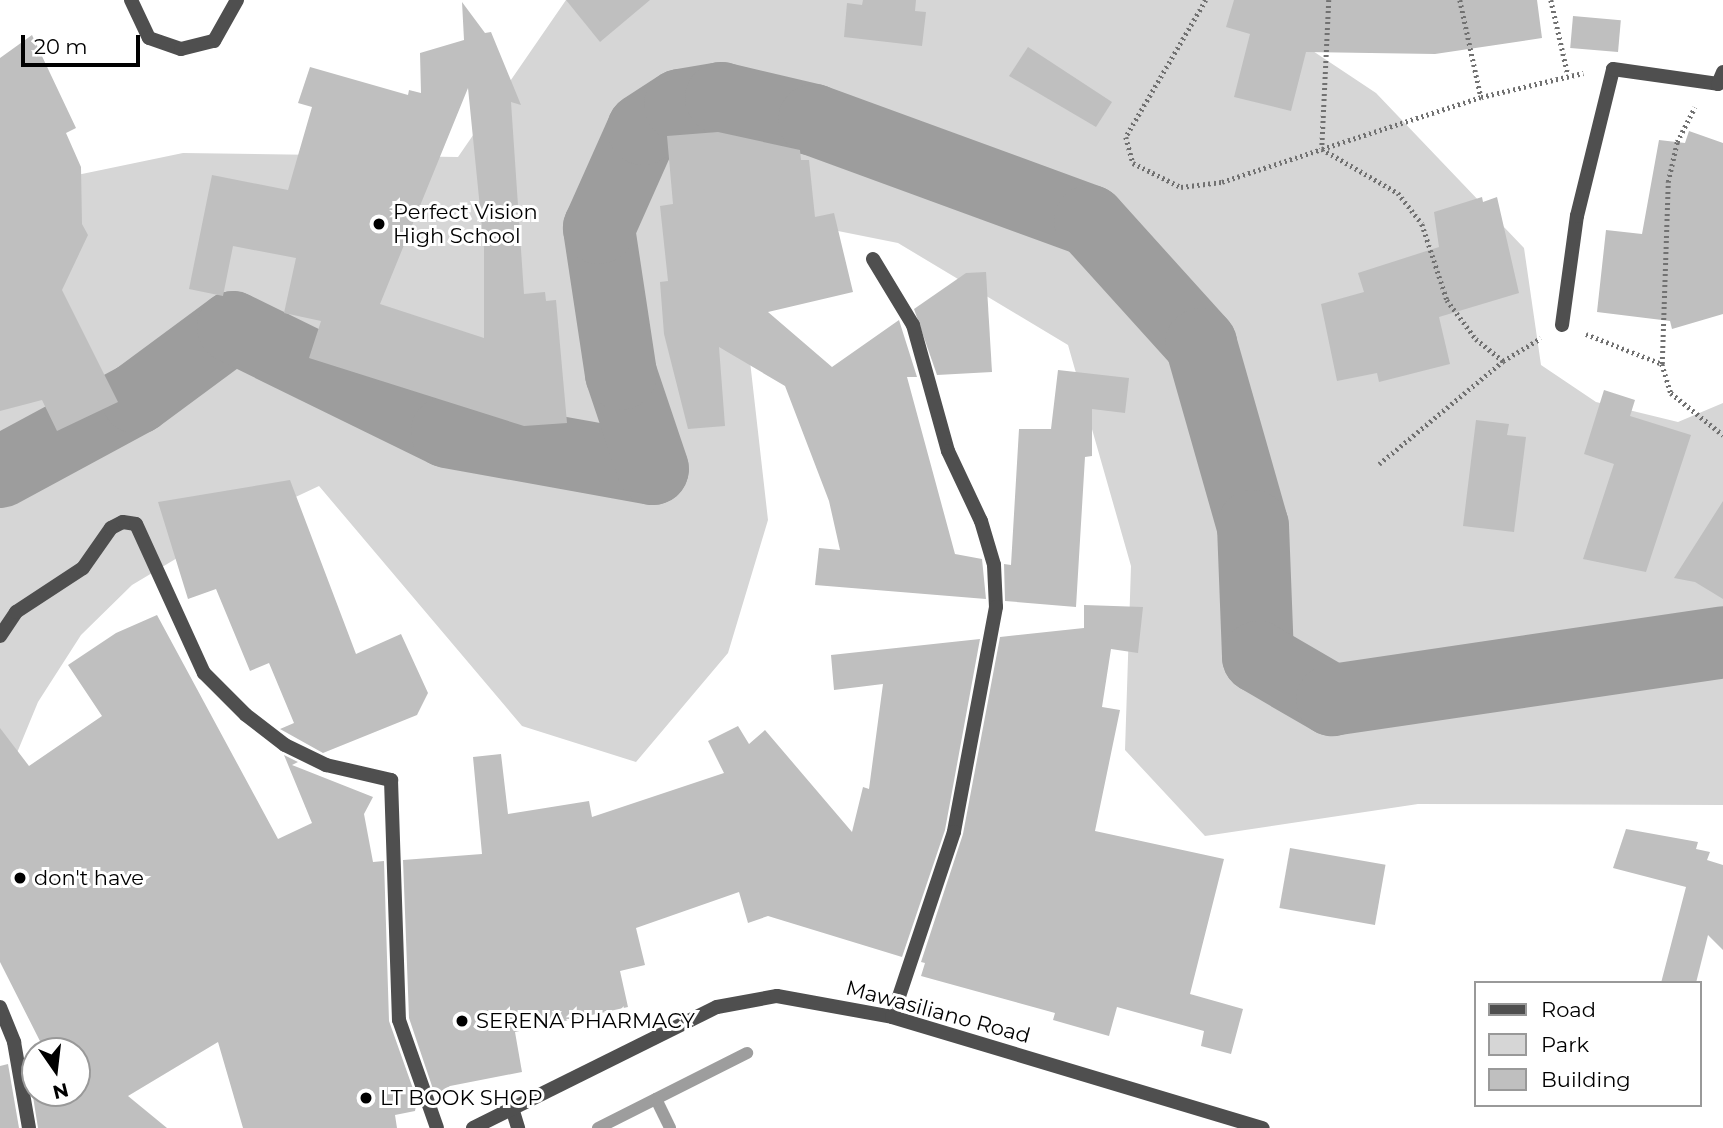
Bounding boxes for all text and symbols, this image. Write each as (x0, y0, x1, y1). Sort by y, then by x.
scale bar (24, 21, 144, 65)
text: 20 m (34, 34, 88, 59)
place label: Perfect Vision High School (393, 199, 538, 249)
marker: Perfect Vision High School (371, 216, 387, 232)
place label: don't have (34, 865, 144, 891)
marker: don't have (12, 870, 28, 886)
street label: Mawasiliano Road (843, 975, 1033, 1049)
legend (1474, 981, 1702, 1107)
text: Road (1541, 997, 1596, 1022)
place label: SERENA PHARMACY (476, 1008, 695, 1034)
marker: SERENA PHARMACY (454, 1013, 470, 1029)
text: Park (1541, 1032, 1589, 1057)
north arrow (21, 1037, 91, 1107)
text: Building (1541, 1067, 1631, 1092)
text: N (50, 1078, 71, 1104)
place label: LT BOOK SHOP (380, 1085, 542, 1111)
marker: LT BOOK SHOP (358, 1090, 374, 1106)

